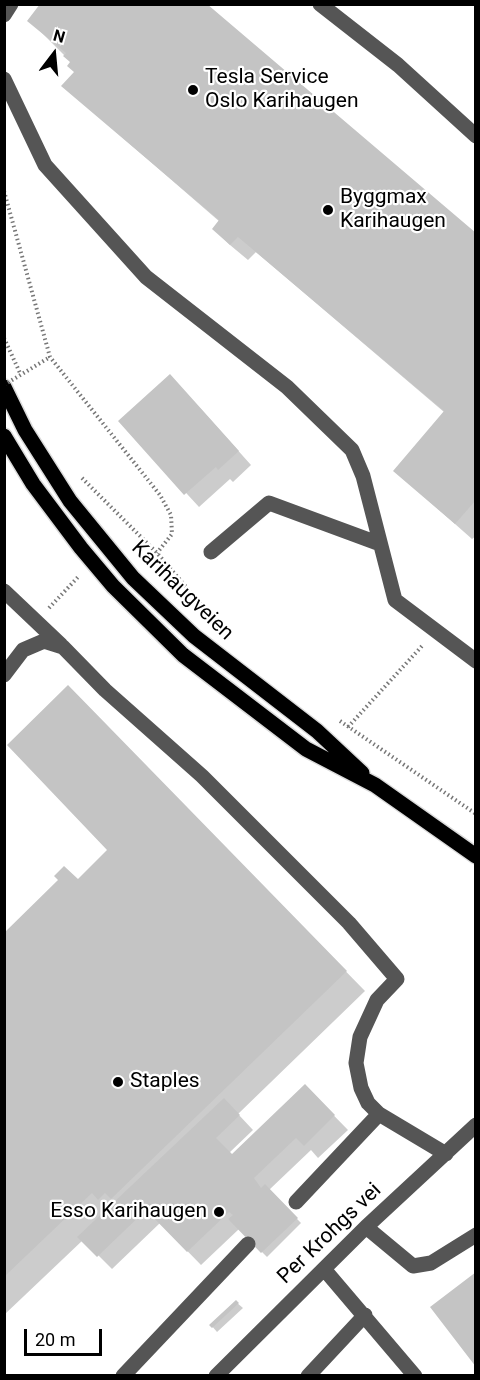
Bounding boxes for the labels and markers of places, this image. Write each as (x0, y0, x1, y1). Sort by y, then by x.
place label: Tesla Service Oslo Karihaugen (205, 65, 358, 115)
marker: Tesla Service Oslo Karihaugen (186, 83, 200, 97)
place label: Byggmax Karihaugen (340, 185, 446, 235)
marker: Byggmax Karihaugen (321, 203, 335, 217)
place label: Staples (130, 1069, 200, 1095)
marker: Staples (111, 1075, 125, 1089)
place label: Esso Karihaugen (50, 1199, 207, 1225)
marker: Esso Karihaugen (212, 1205, 226, 1219)

